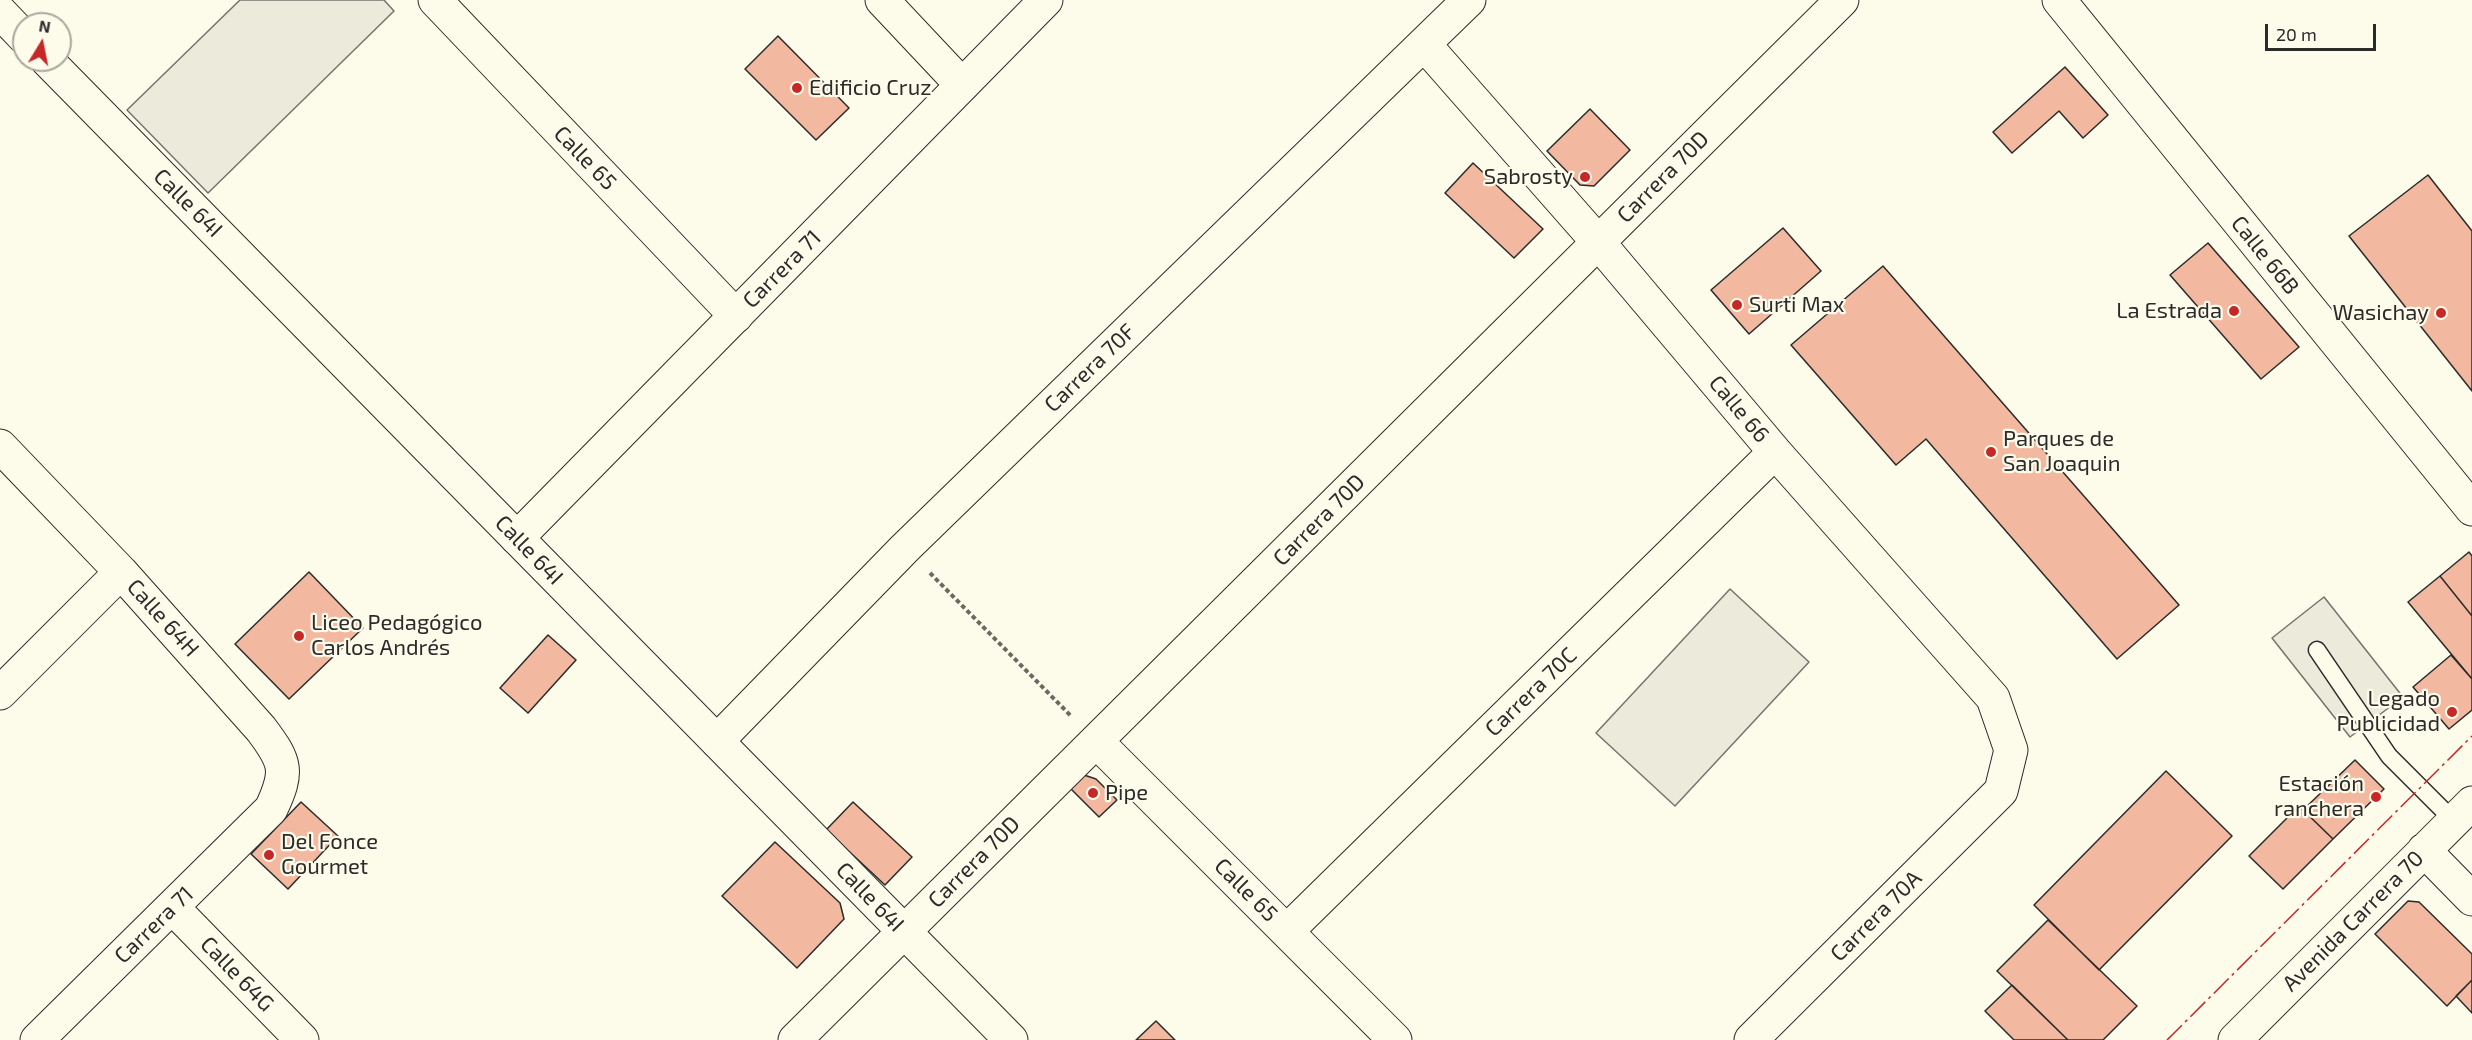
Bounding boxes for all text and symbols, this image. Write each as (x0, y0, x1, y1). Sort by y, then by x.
north arrow (12, 12, 72, 72)
scale bar (2268, 12, 2379, 50)
text: N (38, 15, 52, 36)
text: 20 m (2276, 23, 2317, 45)
place label: Edificio Cruz (809, 75, 931, 101)
marker: Edificio Cruz (790, 81, 804, 95)
street label: Calle 65 (548, 120, 622, 196)
street label: Carrera 70D (1612, 126, 1714, 228)
street label: Calle 64I (148, 163, 228, 243)
place label: Sabrosty (1484, 164, 1573, 190)
marker: Sabrosty (1578, 170, 1592, 184)
street label: Calle 66B (2225, 210, 2305, 300)
street label: Carrera 71 (737, 224, 827, 314)
place label: Surti Max (1749, 292, 1844, 318)
marker: Surti Max (1730, 298, 1744, 312)
place label: La Estrada (2116, 298, 2222, 324)
place label: Wasichay (2332, 300, 2429, 326)
marker: La Estrada (2227, 304, 2241, 318)
marker: Wasichay (2434, 306, 2448, 320)
street label: Carrera 70F (1039, 318, 1141, 418)
street label: Calle 66 (1703, 370, 1775, 448)
place label: Parques de San Joaquin (2003, 426, 2120, 478)
marker: Parques de San Joaquin (1984, 445, 1998, 459)
street label: Carrera 70D (1268, 469, 1370, 571)
street label: Calle 64I (490, 510, 568, 590)
street label: Calle 64H (121, 574, 205, 662)
place label: Liceo Pedagógico Carlos Andrés (311, 610, 482, 662)
marker: Liceo Pedagógico Carlos Andrés (292, 629, 306, 643)
street label: Carrera 70C (1480, 642, 1582, 742)
place label: Legado Publicidad (2336, 686, 2440, 738)
marker: Legado Publicidad (2445, 705, 2459, 719)
place label: Estación ranchera (2274, 771, 2364, 822)
place label: Pipe (1105, 780, 1148, 806)
marker: Pipe (1086, 786, 1100, 800)
marker: Estación ranchera (2369, 790, 2383, 804)
street label: Carrera 70D (923, 811, 1025, 913)
place label: Del Fonce Gourmet (281, 829, 378, 880)
street label: Avenida Carrera 70 (2277, 845, 2429, 997)
marker: Del Fonce Gourmet (262, 848, 276, 862)
street label: Calle 65 (1209, 853, 1283, 927)
street label: Calle 64I (831, 857, 909, 937)
street label: Carrera 70A (1825, 865, 1927, 967)
street label: Carrera 71 (109, 881, 199, 969)
street label: Calle 64G (195, 931, 279, 1017)

